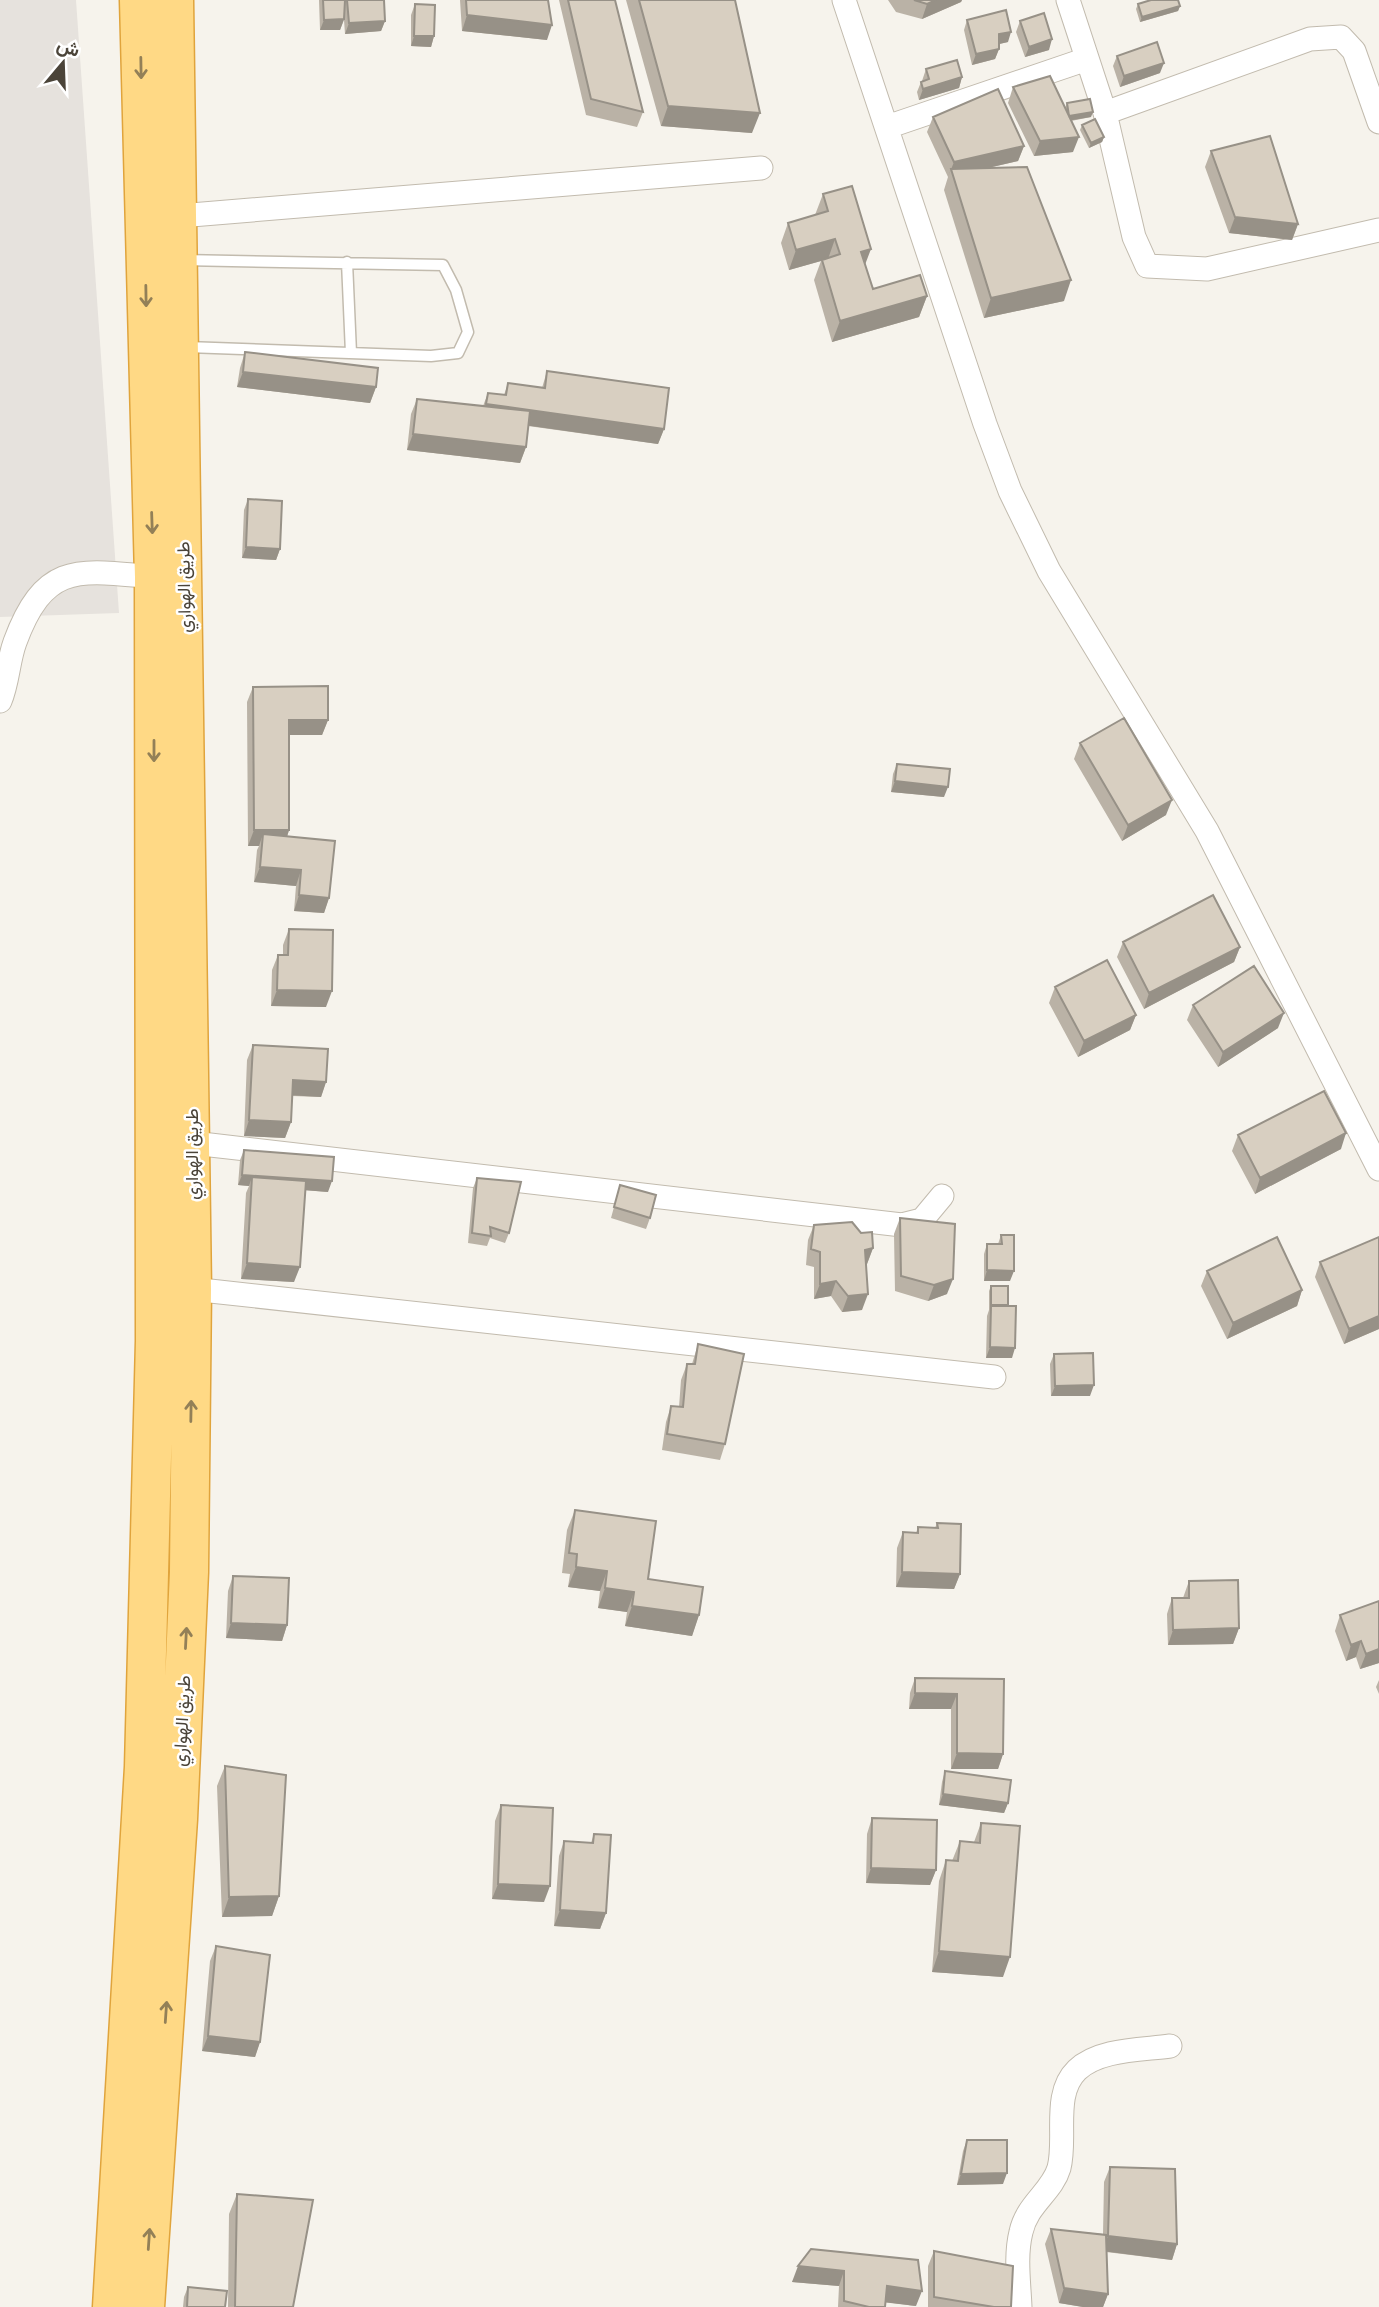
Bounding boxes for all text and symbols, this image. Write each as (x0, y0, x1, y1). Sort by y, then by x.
north arrow (28, 28, 98, 98)
text: ش (53, 29, 84, 64)
one-way arrow (134, 56, 148, 79)
one-way arrow (140, 284, 153, 307)
one-way arrow (146, 511, 159, 534)
street label: طريق الهواري (169, 541, 200, 633)
one-way arrow (147, 739, 161, 762)
street label: طريق الهواري (178, 1108, 207, 1200)
one-way arrow (184, 1399, 198, 1422)
one-way arrow (179, 1627, 192, 1650)
street label: طريق الهواري (166, 1675, 199, 1767)
one-way arrow (160, 2001, 173, 2024)
one-way arrow (143, 2228, 156, 2251)

